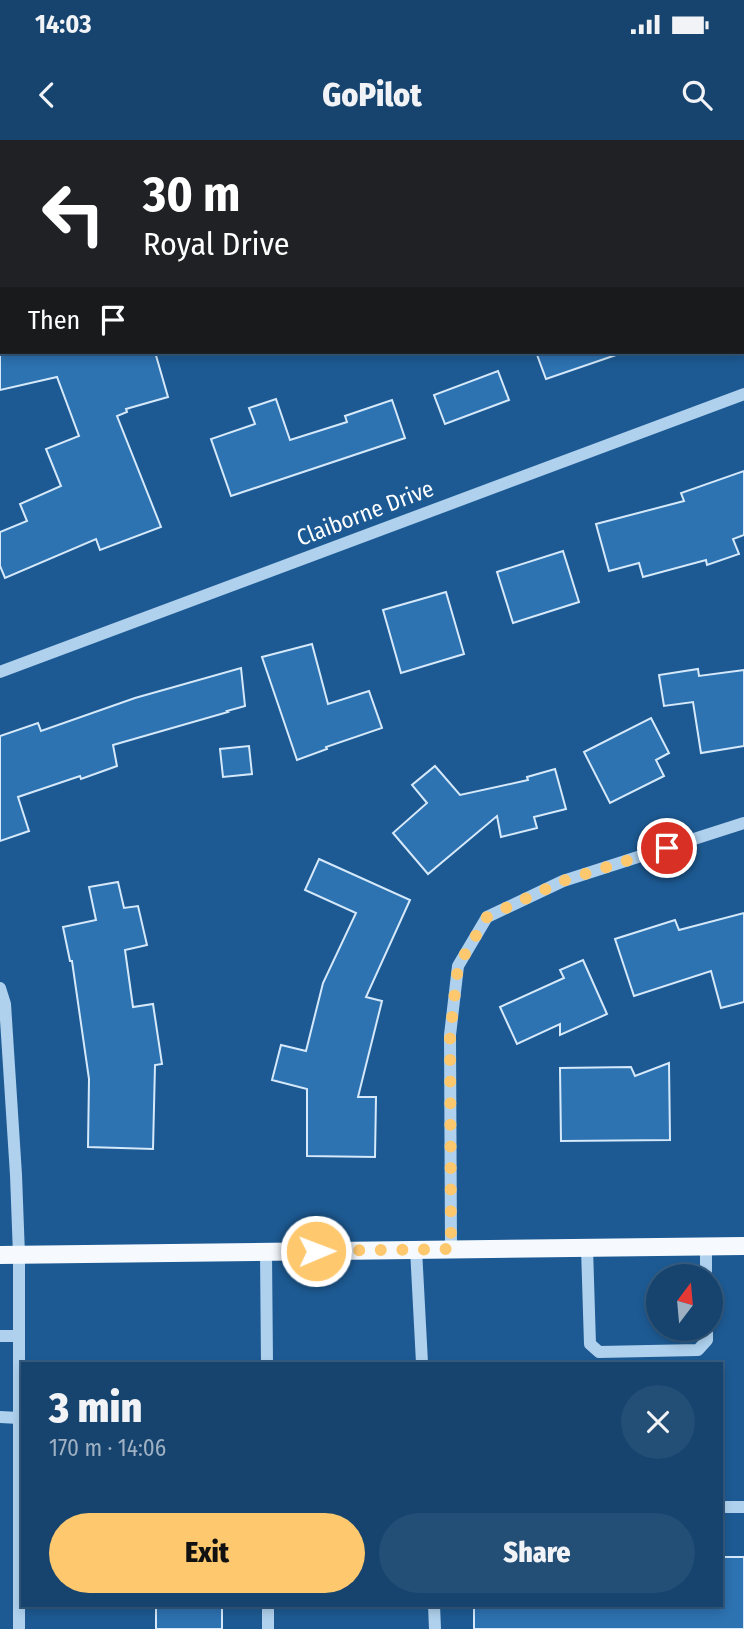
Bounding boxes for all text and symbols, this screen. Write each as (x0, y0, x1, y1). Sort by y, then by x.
text: 14:03 (35, 9, 92, 40)
icon: back (28, 76, 66, 114)
text: GoPilot (322, 76, 422, 114)
icon: search (678, 76, 716, 114)
text: 30 m (143, 165, 241, 224)
icon: left (28, 168, 119, 259)
text: Royal Drive (143, 225, 290, 263)
icon: arrive (94, 301, 132, 339)
text: Then (28, 305, 80, 336)
street label: Claiborne Drive (293, 474, 437, 552)
pin (637, 818, 697, 878)
icon: arrive (648, 829, 686, 867)
position arrow (279, 1214, 353, 1288)
north arrow (646, 1264, 723, 1340)
map controls (646, 1264, 723, 1341)
text: 3 min (49, 1383, 142, 1433)
button: close (621, 1385, 695, 1459)
text: 170 m · 14:06 (49, 1434, 166, 1462)
button: Exit (49, 1513, 365, 1593)
button: Share (379, 1513, 695, 1593)

